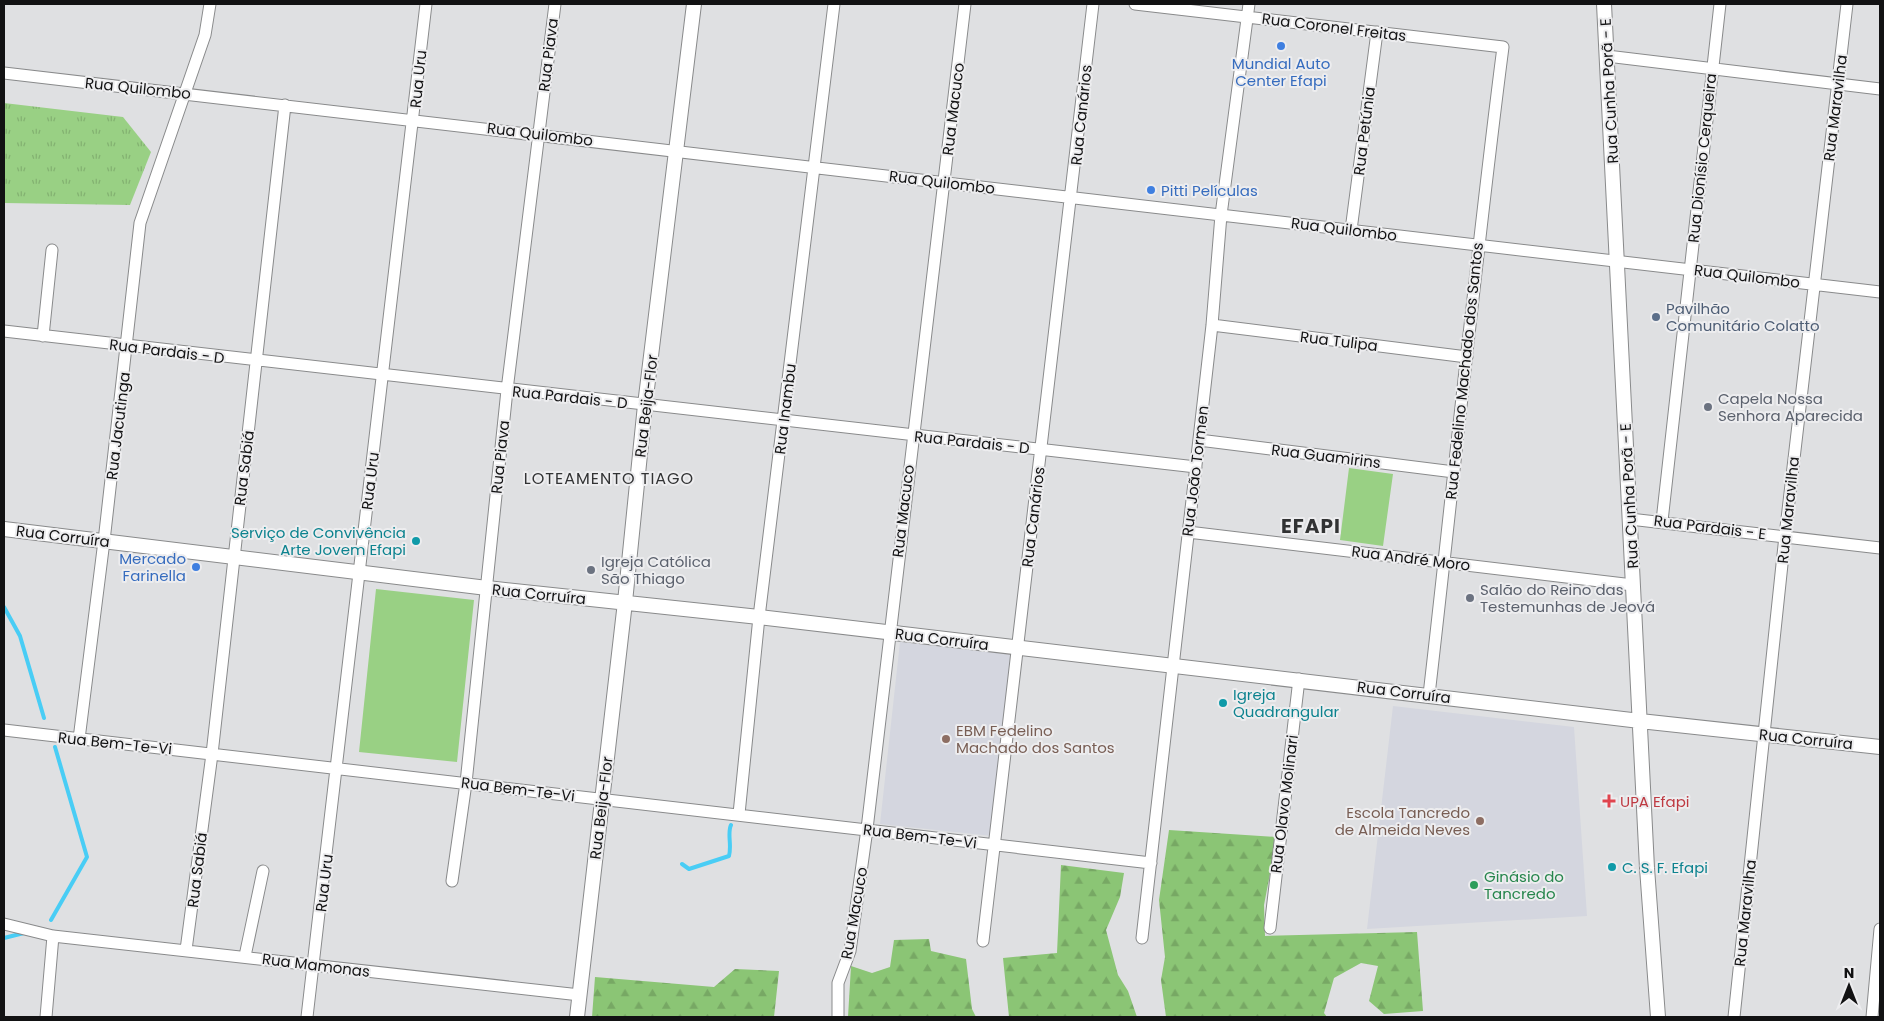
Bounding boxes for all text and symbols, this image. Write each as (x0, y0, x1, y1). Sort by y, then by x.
street label: Rua Coronel Freitas (1261, 8, 1408, 46)
street label: Rua Piava (533, 17, 563, 93)
street label: Rua Cunha Porã - E (1595, 18, 1623, 164)
marker: Mundial Auto Center Efapi (1275, 40, 1287, 52)
street label: Rua Uru (405, 49, 431, 109)
place label: Mundial Auto Center Efapi (1232, 53, 1330, 91)
street label: Rua Maravilha (1818, 54, 1852, 162)
street label: Rua Macuco (937, 61, 969, 157)
street label: Rua Canários (1065, 63, 1097, 166)
street label: Rua Quilombo (84, 72, 192, 104)
street label: Rua Dionísio Cerqueira (1683, 72, 1721, 244)
street label: Rua Petúnia (1348, 85, 1380, 177)
street label: Rua Quilombo (486, 117, 594, 151)
street label: Rua Quilombo (888, 165, 996, 199)
place label: Pitti Películas (1161, 180, 1258, 201)
marker: Pitti Películas (1145, 184, 1157, 196)
street label: Rua Quilombo (1290, 212, 1398, 246)
street label: Rua Fedelino Machado dos Santos (1440, 241, 1488, 501)
street label: Rua Quilombo (1693, 259, 1801, 293)
place label: Pavilhão Comunitário Colatto (1666, 298, 1820, 336)
marker: Pavilhão Comunitário Colatto (1650, 311, 1662, 323)
street label: Rua Tulipa (1299, 326, 1379, 356)
street label: Rua Pardais - D (108, 334, 226, 368)
street label: Rua Beija-Flor (629, 353, 663, 459)
street label: Rua Inambu (769, 362, 801, 456)
street label: Rua Jacutinga (101, 371, 135, 481)
street label: Rua Pardais - D (511, 380, 629, 414)
place label: Capela Nossa Senhora Aparecida (1718, 388, 1863, 426)
marker: Capela Nossa Senhora Aparecida (1702, 401, 1714, 413)
street label: Rua João Tormen (1177, 404, 1213, 538)
street label: Rua Piava (486, 419, 514, 495)
street label: Rua Cunha Porã - E (1615, 423, 1643, 569)
street label: Rua Pardais - D (913, 425, 1031, 459)
street label: Rua Sabiá (229, 429, 259, 507)
street label: Rua Guamirins (1270, 439, 1382, 473)
street label: Rua Uru (356, 451, 384, 511)
street label: Rua Maravilha (1772, 456, 1804, 564)
street label: Rua Macuco (887, 463, 919, 559)
street label: Rua Canários (1016, 465, 1050, 568)
district label: LOTEAMENTO TIAGO (524, 467, 694, 490)
street label: Rua Pardais - E (1653, 510, 1767, 544)
district label: EFAPI (1281, 512, 1341, 540)
street label: Rua Corruíra (15, 520, 111, 552)
place label: Serviço de Convivência Arte Jovem Efapi (231, 522, 406, 560)
marker: Serviço de Convivência Arte Jovem Efapi (410, 535, 422, 547)
street label: Rua André Moro (1351, 540, 1471, 576)
place label: Mercado Farinella (119, 548, 186, 586)
place label: Igreja Católica São Thiago (601, 551, 711, 589)
marker: Mercado Farinella (190, 561, 202, 573)
marker: Igreja Católica São Thiago (585, 564, 597, 576)
street label: Rua Corruíra (491, 579, 587, 609)
place label: Salão do Reino das Testemunhas de Jeová (1480, 579, 1655, 617)
marker: Salão do Reino das Testemunhas de Jeová (1464, 592, 1476, 604)
street label: Rua Corruíra (894, 623, 990, 655)
street label: Rua Corruíra (1356, 676, 1452, 708)
place label: Igreja Quadrangular (1233, 684, 1340, 722)
marker: Igreja Quadrangular (1217, 697, 1229, 709)
place label: EBM Fedelino Machado dos Santos (956, 720, 1115, 758)
street label: Rua Corruíra (1758, 724, 1854, 754)
street label: Rua Bem-Te-Vi (57, 727, 173, 759)
marker: EBM Fedelino Machado dos Santos (940, 733, 952, 745)
street label: Rua Olavo Molinari (1265, 734, 1303, 874)
street label: Rua Beija-Flor (584, 755, 618, 861)
street label: Rua Bem-Te-Vi (460, 772, 576, 806)
place label: UPA Efapi (1620, 791, 1690, 812)
marker: UPA Efapi (1602, 794, 1616, 808)
place label: Escola Tancredo de Almeida Neves (1335, 802, 1470, 840)
marker: Escola Tancredo de Almeida Neves (1474, 815, 1486, 827)
street label: Rua Bem-Te-Vi (862, 819, 978, 853)
street label: Rua Sabiá (182, 831, 212, 909)
street label: Rua Uru (310, 853, 338, 913)
place label: C. S. F. Efapi (1622, 857, 1708, 878)
street label: Rua Maravilha (1729, 859, 1761, 967)
marker: C. S. F. Efapi (1606, 861, 1618, 873)
street label: Rua Macuco (836, 865, 872, 961)
place label: Ginásio do Tancredo (1484, 866, 1564, 904)
marker: Ginásio do Tancredo (1468, 879, 1480, 891)
street label: Rua Mamonas (261, 948, 371, 982)
north arrow (1824, 961, 1874, 1011)
text: N (1844, 963, 1854, 983)

